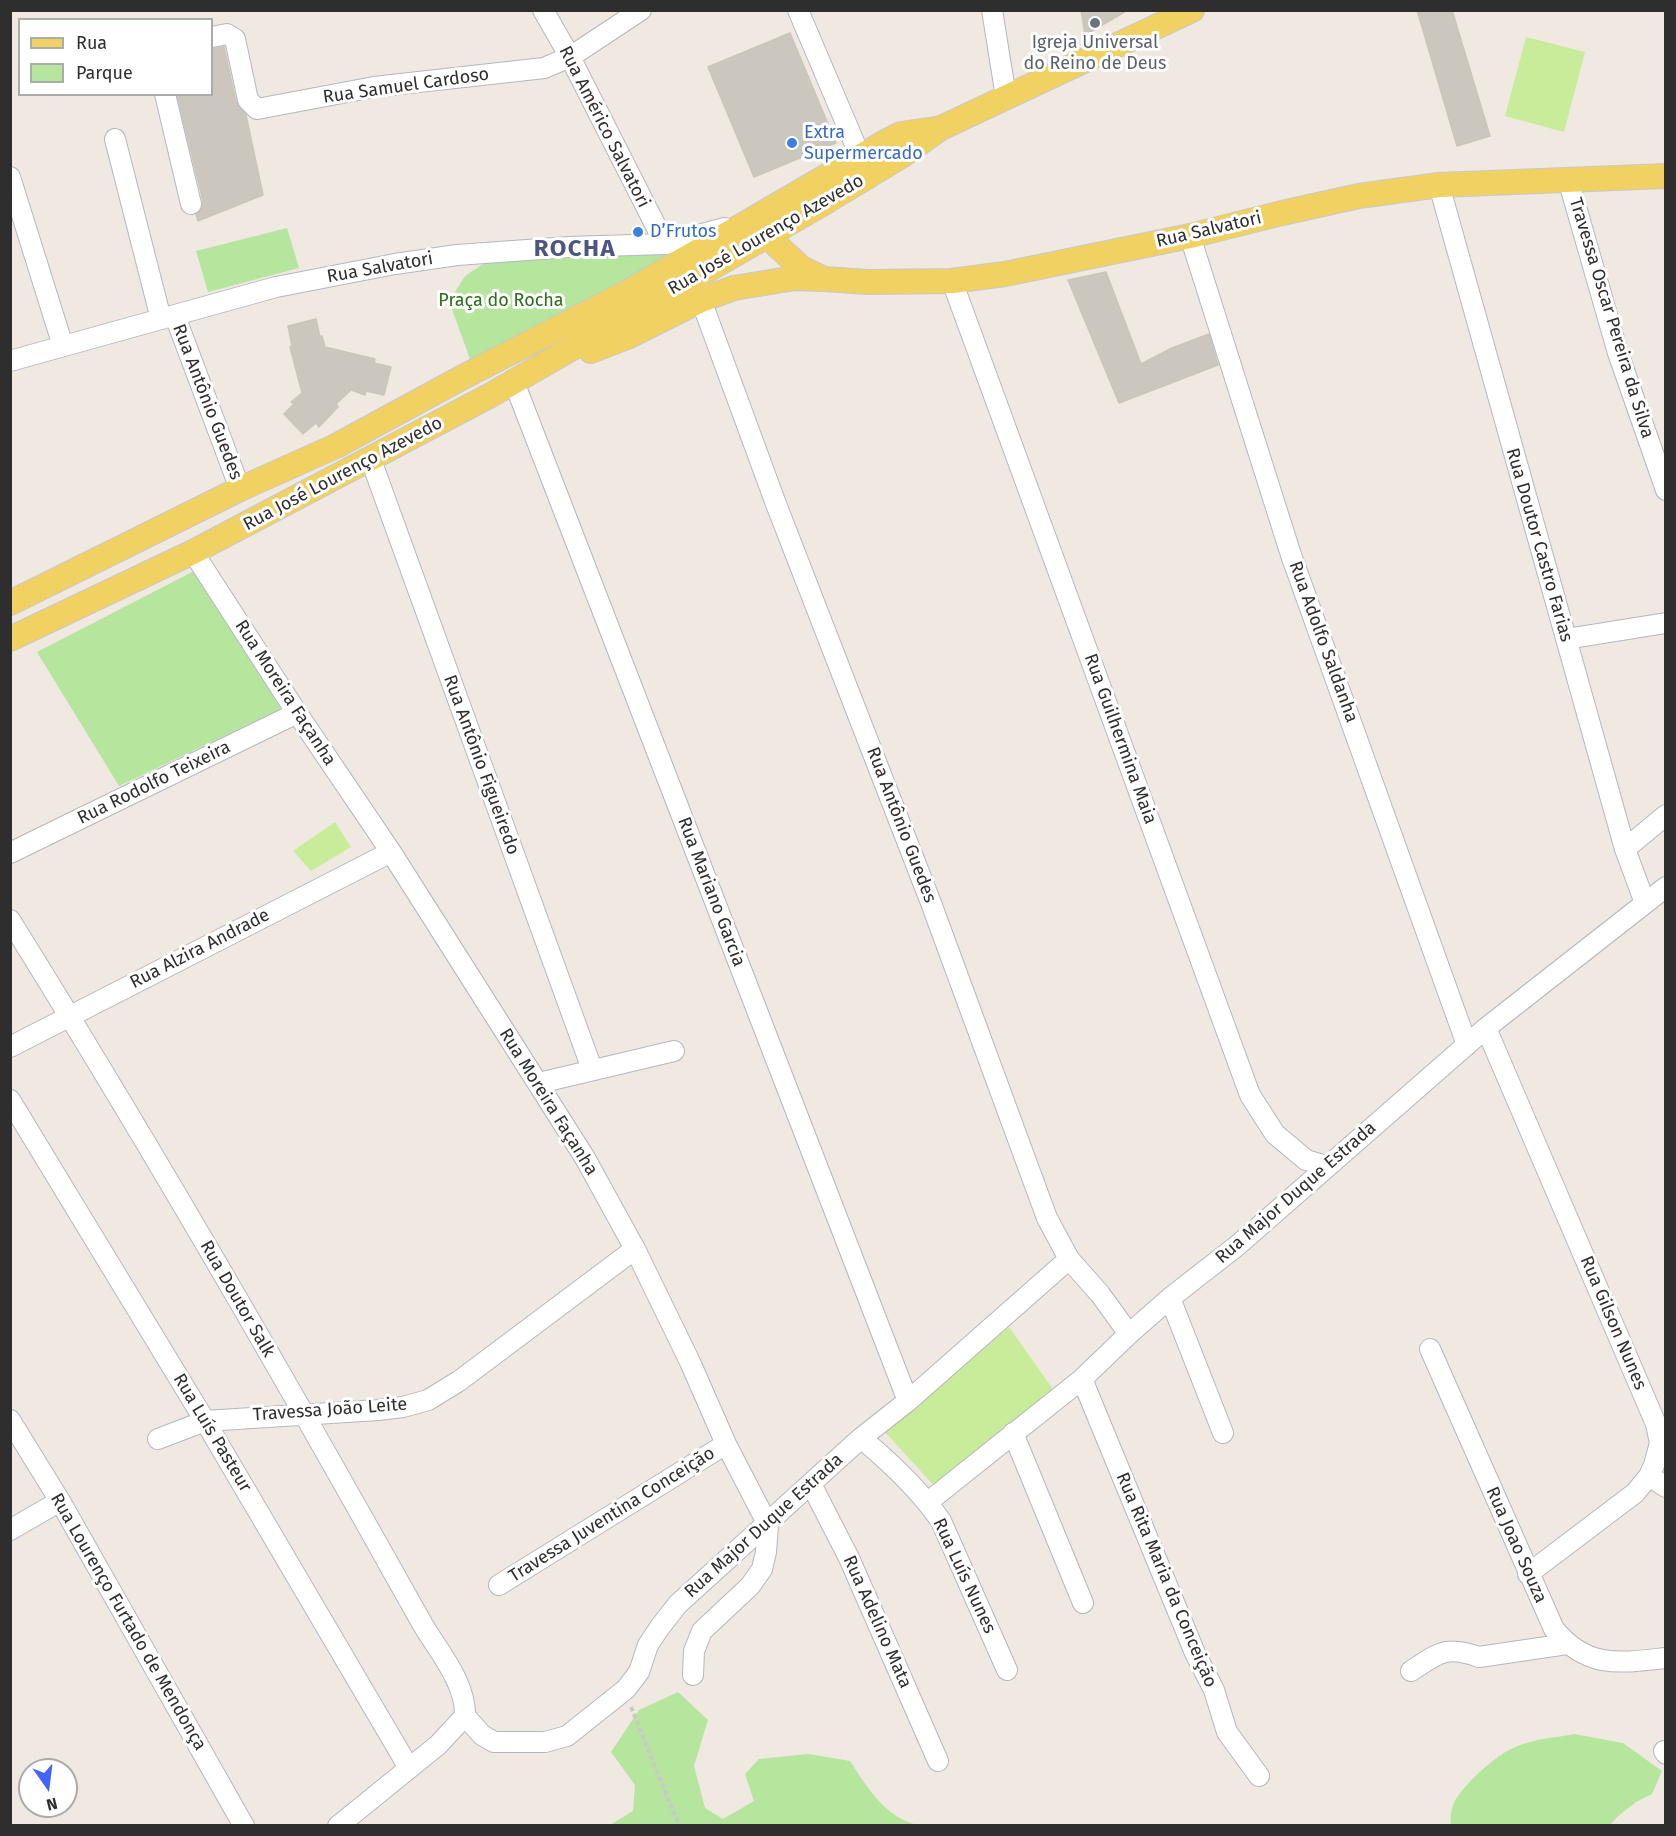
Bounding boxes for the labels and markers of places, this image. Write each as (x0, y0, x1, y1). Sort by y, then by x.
marker: Igreja Universal do Reino de Deus (1088, 16, 1102, 30)
place label: Igreja Universal do Reino de Deus (1023, 32, 1167, 74)
place label: Extra Supermercado (804, 122, 923, 164)
marker: Extra Supermercado (785, 136, 799, 150)
place label: D’Frutos (650, 221, 716, 243)
marker: D’Frutos (631, 225, 645, 239)

